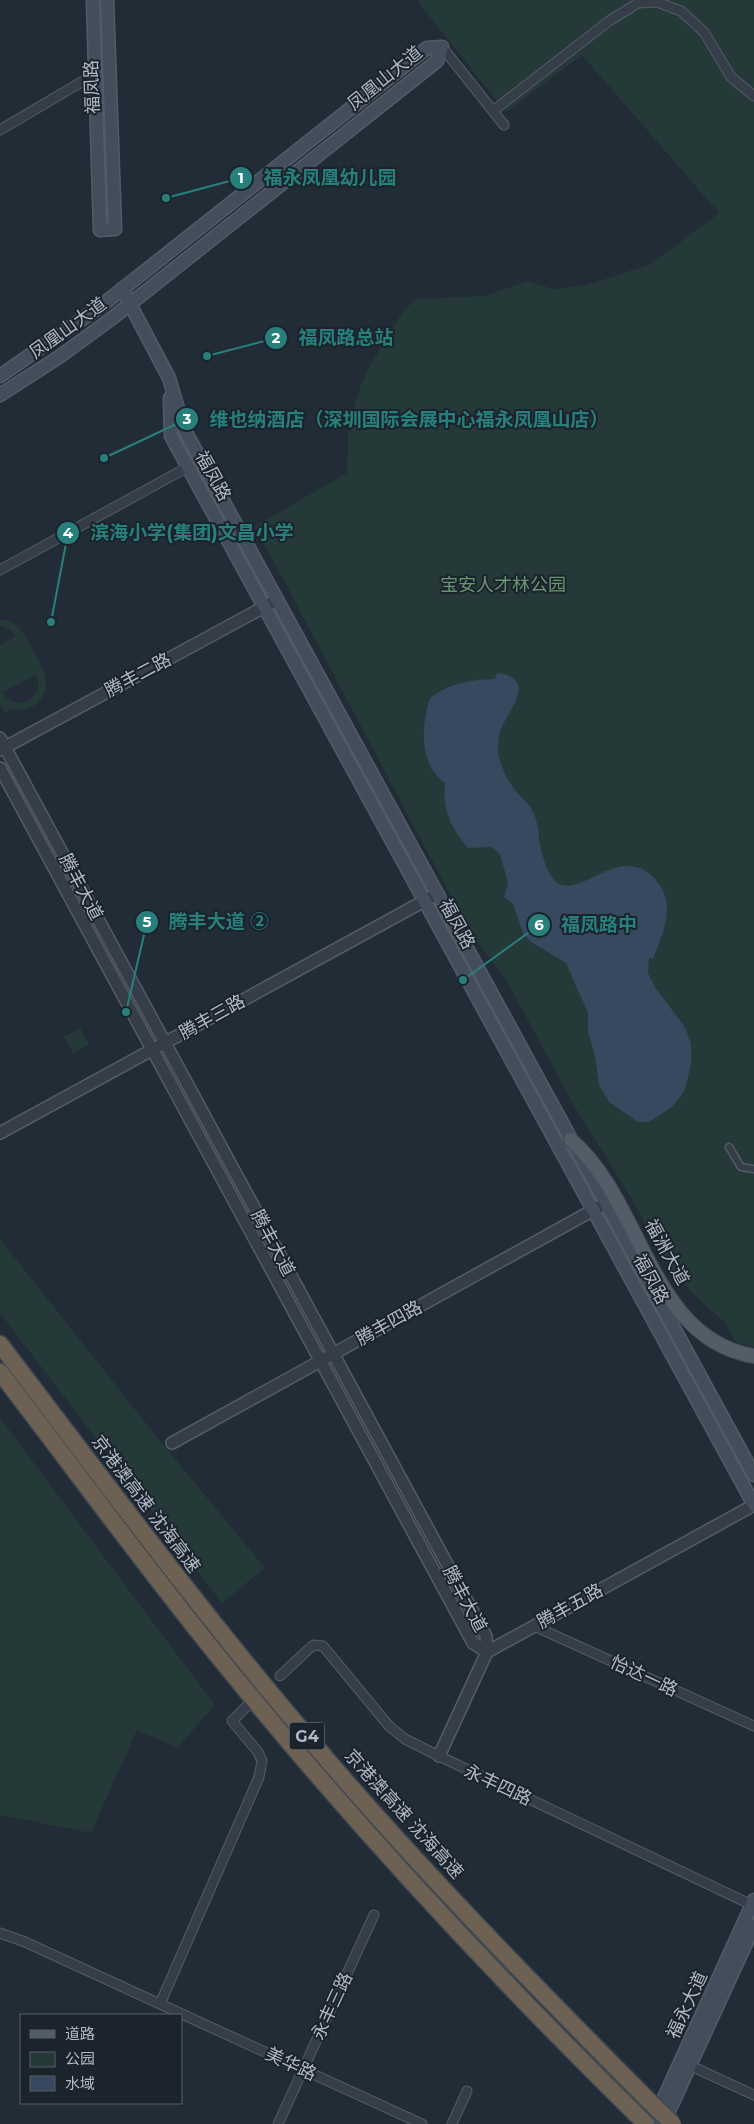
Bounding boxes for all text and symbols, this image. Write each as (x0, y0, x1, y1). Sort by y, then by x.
street label: 凤凰山大道 (343, 41, 427, 115)
street label: 福凤路 (80, 60, 104, 114)
callout: 福永凤凰幼儿园 (228, 161, 406, 195)
text: 福永凤凰幼儿园 (263, 166, 397, 189)
text: 1 (238, 168, 244, 187)
street label: 凤凰山大道 (25, 293, 111, 363)
callout: 福凤路总站 (264, 321, 404, 355)
text: 福凤路总站 (298, 326, 394, 349)
text: 2 (272, 328, 281, 347)
callout: 维也纳酒店（深圳国际会展中心福永凤凰山店） (174, 402, 618, 436)
text: 维也纳酒店（深圳国际会展中心福永凤凰山店） (209, 408, 609, 431)
text: 3 (182, 409, 192, 428)
street label: 福凤路 (190, 447, 236, 505)
callout: 滨海小学(集团)文昌小学 (55, 516, 304, 550)
text: 滨海小学(集团)文昌小学 (90, 521, 294, 544)
text: 4 (63, 523, 74, 542)
park label: 宝安人才林公园 (440, 574, 566, 596)
street label: 腾丰二路 (101, 648, 175, 702)
street label: 腾丰大道 (54, 850, 108, 924)
street label: 福凤路 (434, 895, 480, 953)
callout: 腾丰大道 ② (134, 905, 280, 939)
callout: 福凤路中 (526, 908, 647, 942)
text: 腾丰大道 ② (169, 910, 269, 933)
text: 5 (143, 912, 152, 931)
text: 福凤路中 (561, 913, 637, 936)
text: 6 (534, 915, 544, 934)
street label: 腾丰三路 (175, 990, 249, 1044)
street label: 腾丰大道 (246, 1206, 300, 1280)
street label: 福洲大道 (640, 1215, 694, 1289)
street label: 福凤路 (628, 1250, 674, 1308)
street label: 腾丰四路 (352, 1296, 426, 1350)
street label: 京港澳高速 沈海高速 (87, 1431, 205, 1577)
street label: 腾丰大道 (438, 1562, 492, 1636)
street label: 腾丰五路 (533, 1579, 607, 1633)
street label: 怡达一路 (607, 1651, 681, 1701)
road number: G4 (290, 1722, 324, 1750)
street label: 京港澳高速 沈海高速 (340, 1745, 468, 1883)
street label: 永丰四路 (461, 1760, 535, 1810)
street label: 福永大道 (662, 1968, 712, 2042)
street label: 永丰三路 (307, 1969, 357, 2043)
legend (20, 2014, 182, 2104)
text: 道路 (65, 2024, 95, 2043)
street label: 美华路 (262, 2043, 320, 2085)
text: 公园 (65, 2049, 95, 2068)
text: 水域 (65, 2074, 95, 2093)

